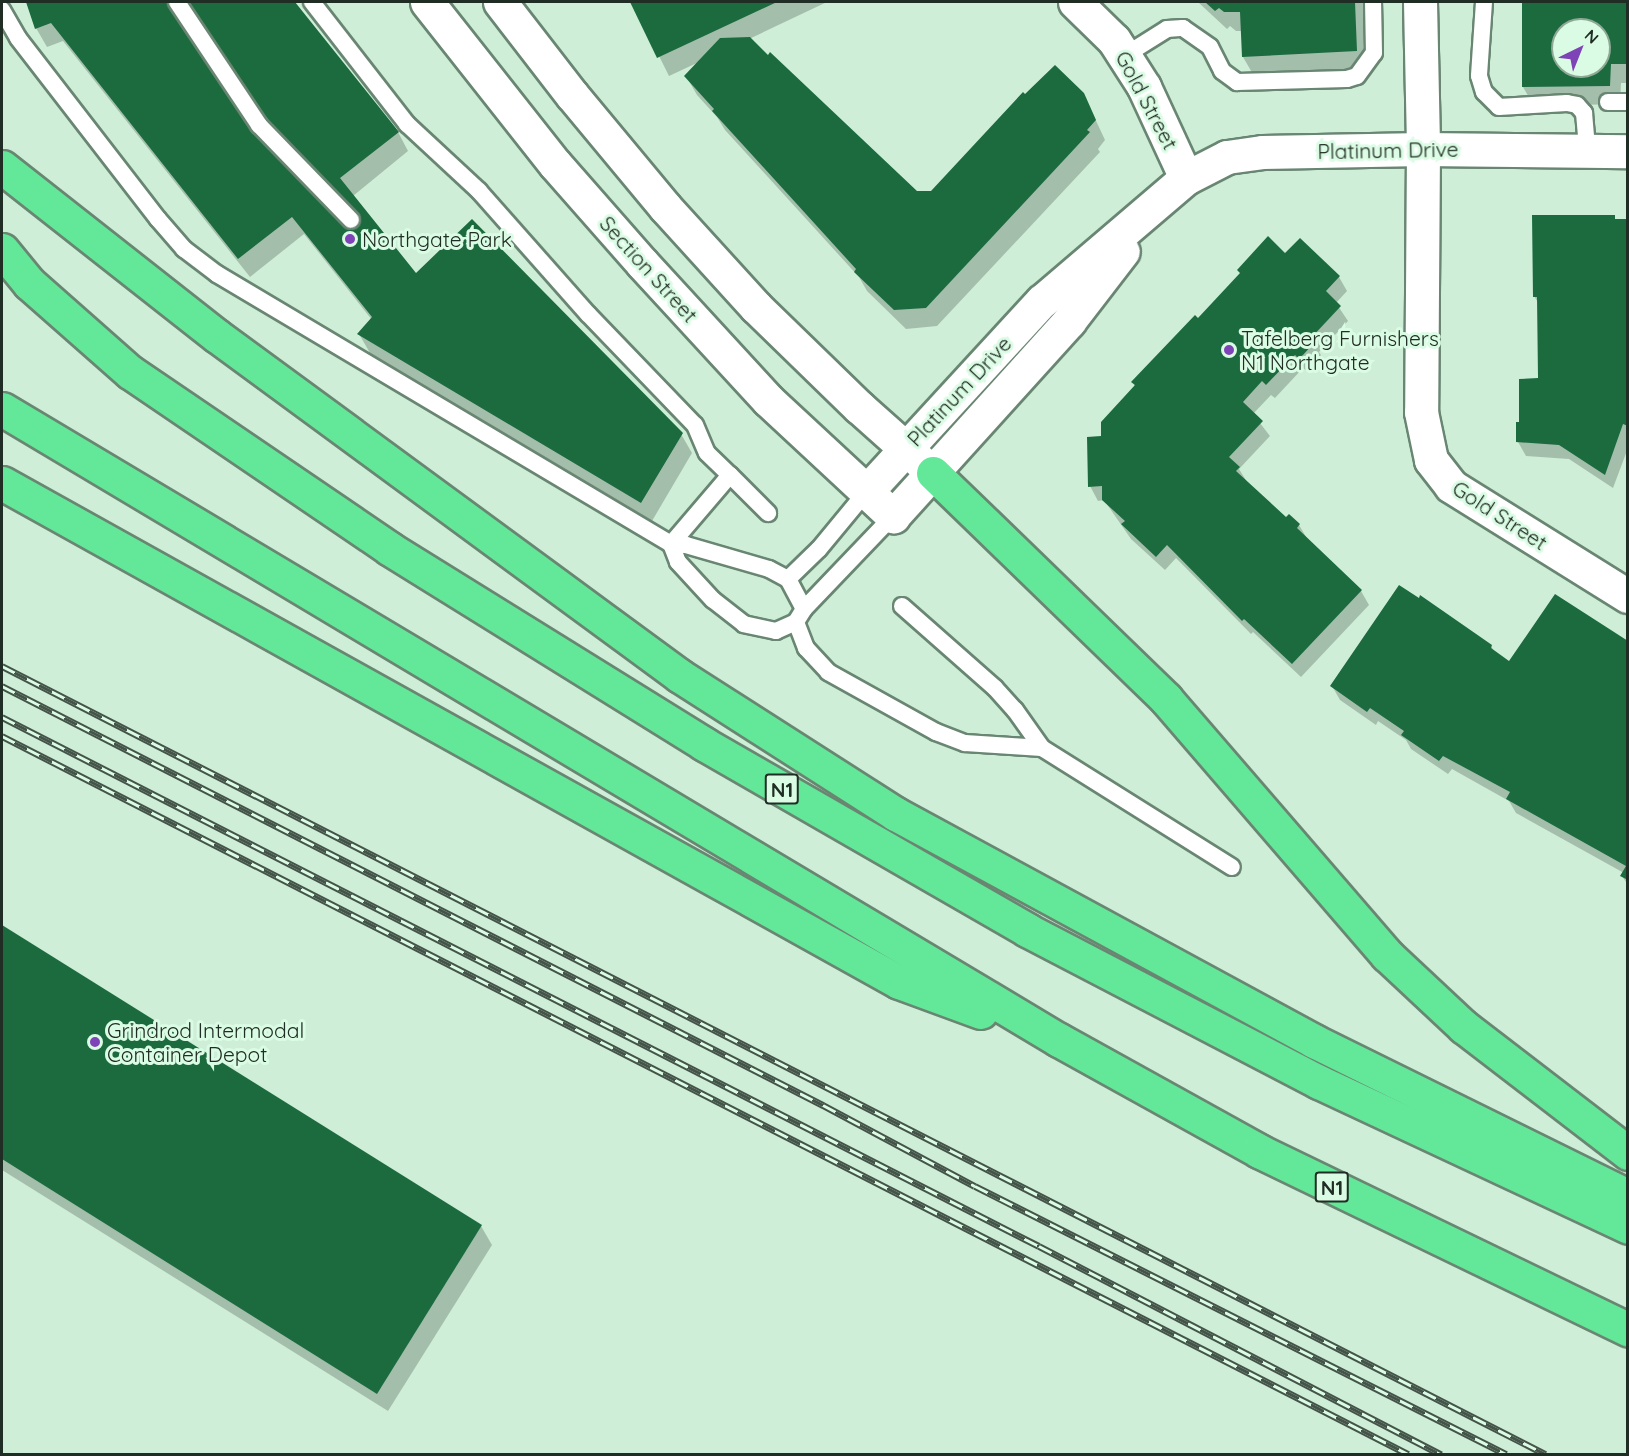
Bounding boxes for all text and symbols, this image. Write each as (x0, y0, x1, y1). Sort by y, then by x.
north arrow (1551, 18, 1611, 78)
text: N (1581, 25, 1603, 48)
street label: Gold Street (1111, 47, 1183, 153)
street label: Platinum Drive (1317, 136, 1459, 164)
street label: Section Street (595, 211, 703, 327)
place label: Northgate Park (362, 226, 512, 252)
marker: Northgate Park (343, 232, 357, 246)
place label: Tafelberg Furnishers N1 Northgate (1241, 325, 1439, 375)
street label: Platinum Drive (902, 331, 1016, 451)
marker: Tafelberg Furnishers N1 Northgate (1222, 343, 1236, 357)
street label: Gold Street (1448, 475, 1552, 555)
road number: N1 (764, 772, 800, 806)
place label: Grindrod Intermodal Container Depot (107, 1017, 304, 1067)
marker: Grindrod Intermodal Container Depot (88, 1035, 102, 1049)
road number: N1 (1314, 1170, 1350, 1204)

